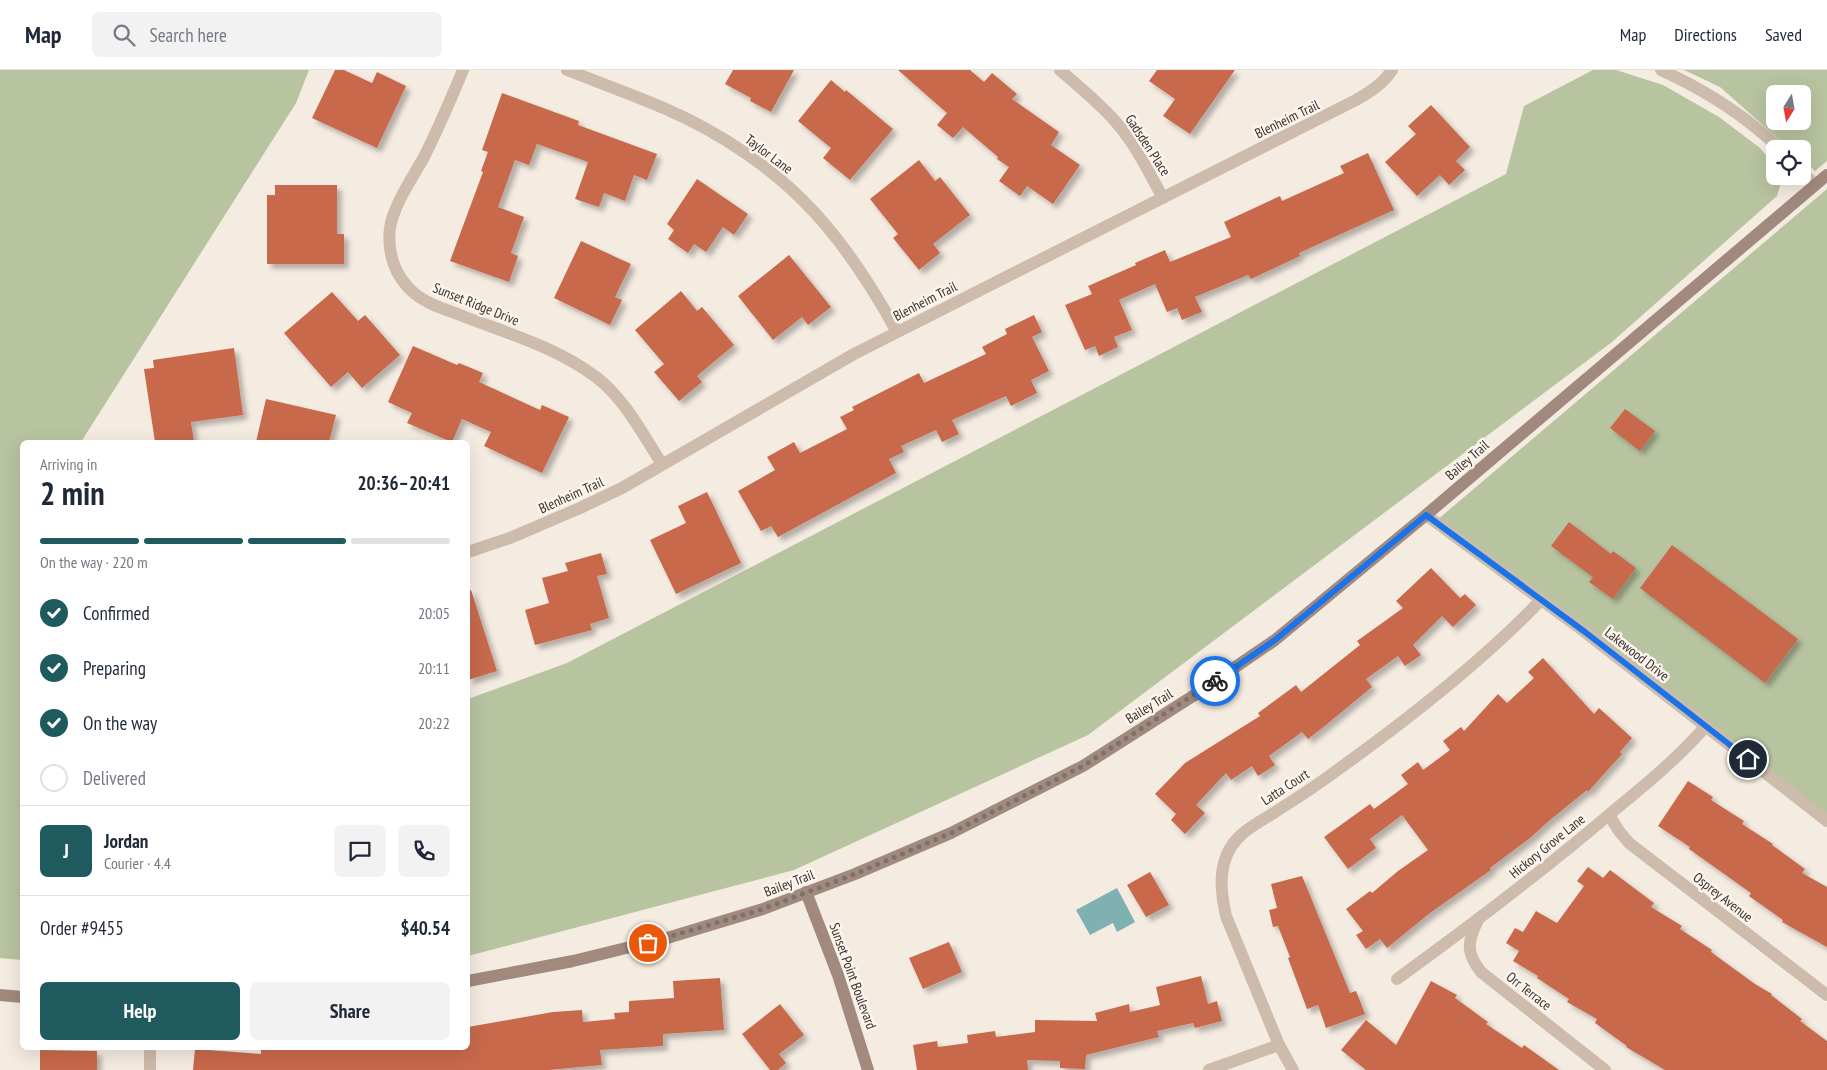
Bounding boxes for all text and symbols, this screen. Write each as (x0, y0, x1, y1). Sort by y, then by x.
search box (92, 12, 442, 57)
text: Map (25, 19, 62, 50)
icon: search (110, 21, 138, 49)
text: Search here (150, 23, 227, 47)
text: Map (1620, 23, 1646, 46)
text: Directions (1674, 23, 1737, 46)
text: Saved (1765, 23, 1802, 46)
north arrow (1766, 85, 1811, 130)
map controls (1766, 85, 1811, 185)
street label: Blenheim Trail (1252, 95, 1323, 142)
street label: Gadsden Place (1121, 111, 1175, 179)
street label: Taylor Lane (742, 130, 797, 178)
button: locate (1766, 140, 1811, 185)
street label: Blenheim Trail (890, 277, 961, 325)
street label: Sunset Ridge Drive (430, 278, 522, 330)
street label: Bailey Trail (1441, 436, 1493, 484)
text: Arriving in (40, 454, 97, 474)
text: 20:36–20:41 (357, 471, 450, 495)
text: 2 min (40, 472, 105, 514)
street label: Blenheim Trail (536, 472, 607, 517)
text: On the way · 220 m (40, 552, 148, 572)
icon: check (40, 599, 68, 627)
text: Confirmed (83, 601, 150, 625)
text: 20:05 (418, 603, 450, 623)
street label: Lakewood Drive (1601, 623, 1673, 685)
icon: check (40, 654, 68, 682)
text: Preparing (83, 656, 146, 680)
courier (1190, 656, 1240, 706)
text: 20:11 (418, 658, 450, 678)
icon: bike (1201, 667, 1229, 695)
street label: Bailey Trail (1122, 684, 1177, 727)
icon: check (40, 709, 68, 737)
text: On the way (83, 711, 157, 735)
text: 20:22 (418, 713, 450, 733)
pin (1727, 738, 1769, 780)
icon: home (1734, 745, 1762, 773)
street label: Latta Court (1258, 765, 1313, 809)
text: Delivered (83, 766, 146, 790)
street label: Hickory Grove Lane (1505, 810, 1589, 882)
button: chat (334, 825, 386, 877)
button: phone (398, 825, 450, 877)
text: Jordan (104, 829, 148, 853)
text: J (63, 839, 69, 863)
text: Courier · 4.4 (104, 853, 171, 873)
street label: Bailey Trail (761, 865, 817, 901)
street label: Osprey Avenue (1690, 868, 1757, 926)
text: Order #9455 (40, 916, 124, 940)
text: $40.54 (401, 916, 450, 940)
street label: Sunset Point Boulevard (825, 920, 881, 1032)
pin (627, 922, 669, 964)
icon: bag (634, 929, 662, 957)
street label: Orr Terrace (1503, 968, 1555, 1014)
button: Help (40, 982, 240, 1040)
button: Share (250, 982, 450, 1040)

